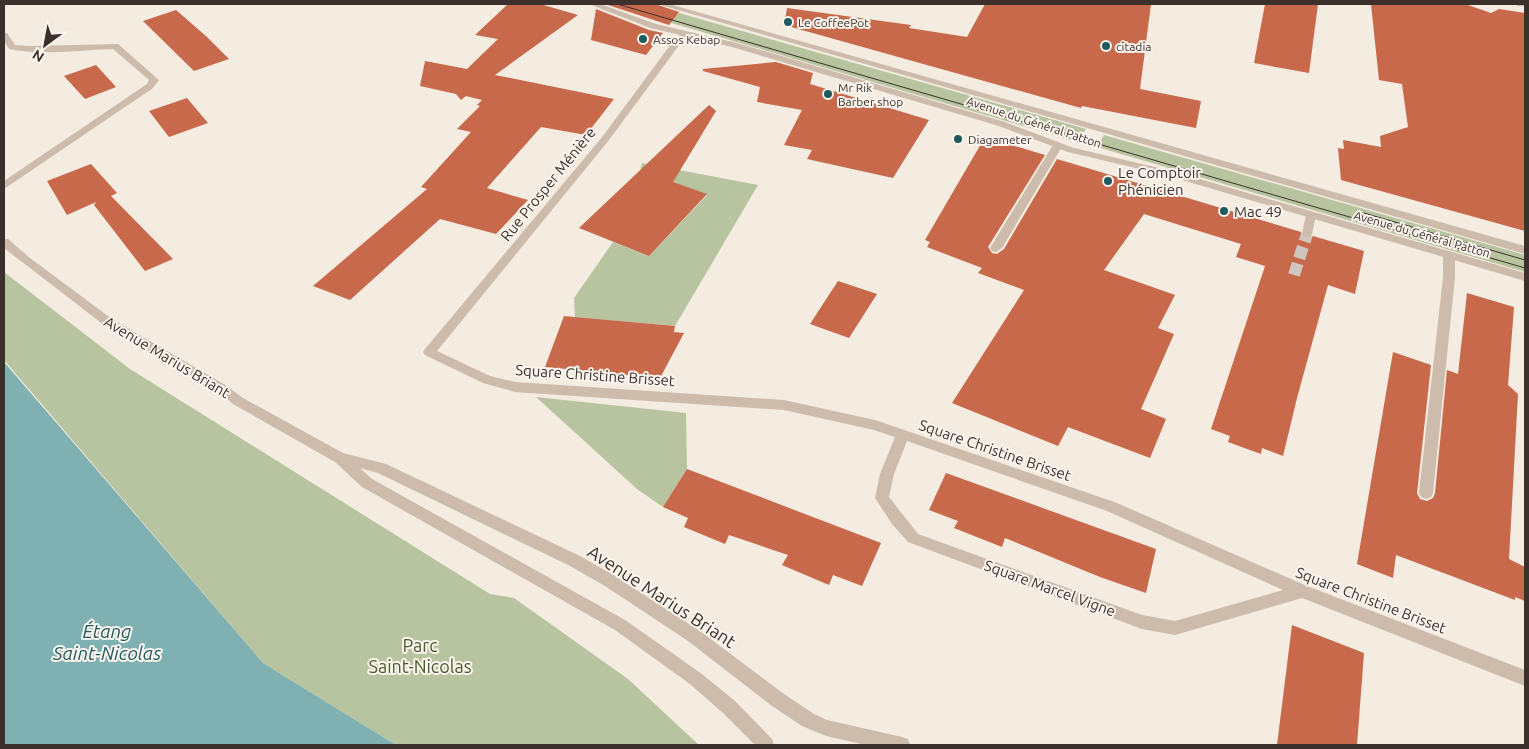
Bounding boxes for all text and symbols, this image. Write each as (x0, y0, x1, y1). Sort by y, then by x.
marker: Le CoffeePot (782, 16, 794, 28)
place label: Le CoffeePot (798, 16, 869, 29)
north arrow (20, 20, 70, 70)
marker: Assos Kebap (637, 33, 649, 45)
place label: Assos Kebap (653, 33, 720, 46)
marker: citadia (1100, 40, 1112, 52)
place label: citadia (1116, 40, 1151, 53)
text: N (29, 46, 47, 66)
place label: Mr Rik Barber shop (838, 81, 903, 108)
marker: Mr Rik Barber shop (822, 88, 834, 100)
street label: Avenue du Général Patton (965, 94, 1103, 150)
street label: Rue Prosper Ménière (497, 124, 599, 244)
marker: Diagameter (952, 133, 964, 145)
place label: Diagameter (968, 133, 1032, 146)
place label: Le Comptoir Phénicien (1118, 164, 1201, 198)
marker: Le Comptoir Phénicien (1102, 175, 1114, 187)
place label: Mac 49 (1234, 203, 1282, 220)
marker: Mac 49 (1218, 205, 1230, 217)
street label: Avenue du Général Patton (1352, 208, 1492, 260)
street label: Avenue Marius Briant (101, 313, 233, 401)
street label: Square Christine Brisset (515, 361, 675, 389)
street label: Square Christine Brisset (917, 416, 1073, 484)
street label: Avenue Marius Briant (584, 541, 740, 651)
street label: Square Marcel Vigne (982, 556, 1118, 620)
street label: Square Christine Brisset (1293, 563, 1449, 637)
water label: Étang Saint-Nicolas (52, 620, 161, 664)
park label: Parc Saint-Nicolas (368, 635, 472, 676)

